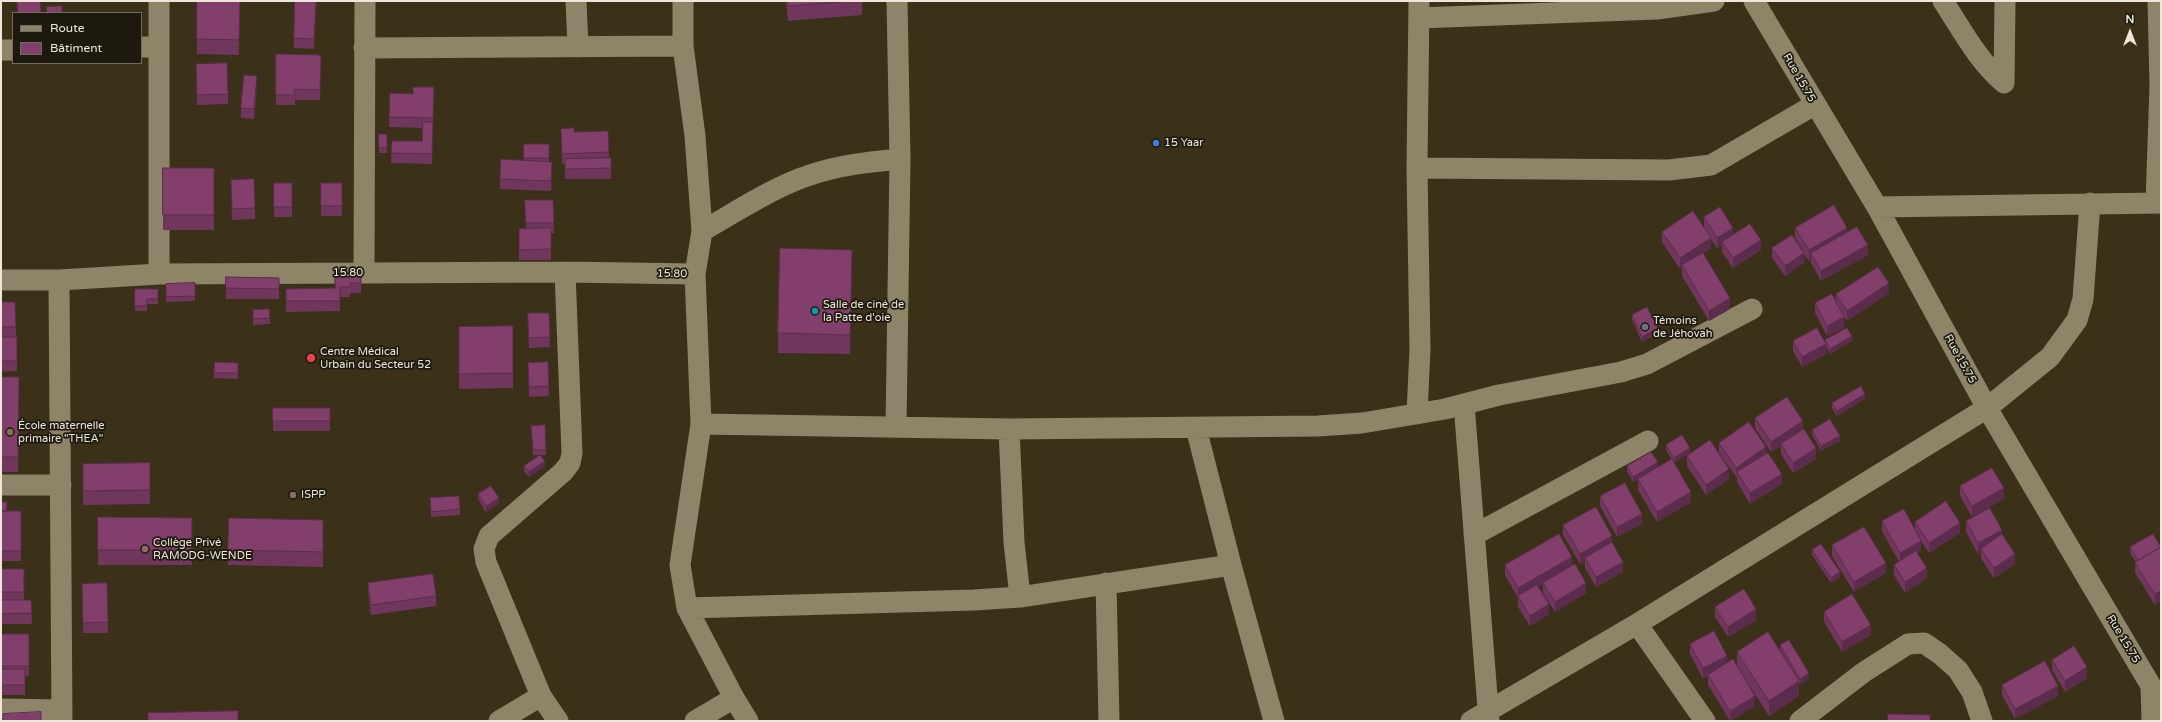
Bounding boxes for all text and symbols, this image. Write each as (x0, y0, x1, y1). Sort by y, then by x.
legend (12, 12, 142, 64)
north arrow (2110, 12, 2150, 52)
text: N (2126, 13, 2134, 26)
text: Route (50, 21, 84, 35)
text: Bâtiment (50, 41, 102, 55)
street label: Rue 15.75 (1780, 51, 1818, 105)
place label: 15 Yaar (1164, 136, 1203, 150)
marker: 15 Yaar (1151, 138, 1161, 148)
street label: 15.80 (333, 266, 363, 280)
street label: 15.80 (657, 267, 687, 281)
place label: Salle de ciné de la Patte d'oie (823, 298, 904, 324)
marker: Salle de ciné de la Patte d'oie (810, 306, 820, 316)
place label: Témoins de Jéhovah (1653, 314, 1712, 340)
marker: Témoins de Jéhovah (1640, 322, 1650, 332)
street label: Rue 15.75 (1941, 332, 1979, 386)
place label: Centre Médical Urbain du Secteur 52 (320, 345, 431, 371)
marker: Centre Médical Urbain du Secteur 52 (305, 352, 317, 364)
place label: École maternelle primaire "THEA" (18, 419, 105, 445)
marker: École maternelle primaire "THEA" (5, 427, 15, 437)
place label: ISPP (301, 488, 326, 502)
marker: ISPP (288, 490, 298, 500)
place label: Collège Privé RAMODG-WENDE (153, 536, 252, 562)
marker: Collège Privé RAMODG-WENDE (140, 544, 150, 554)
street label: Rue 15.75 (2103, 613, 2143, 665)

